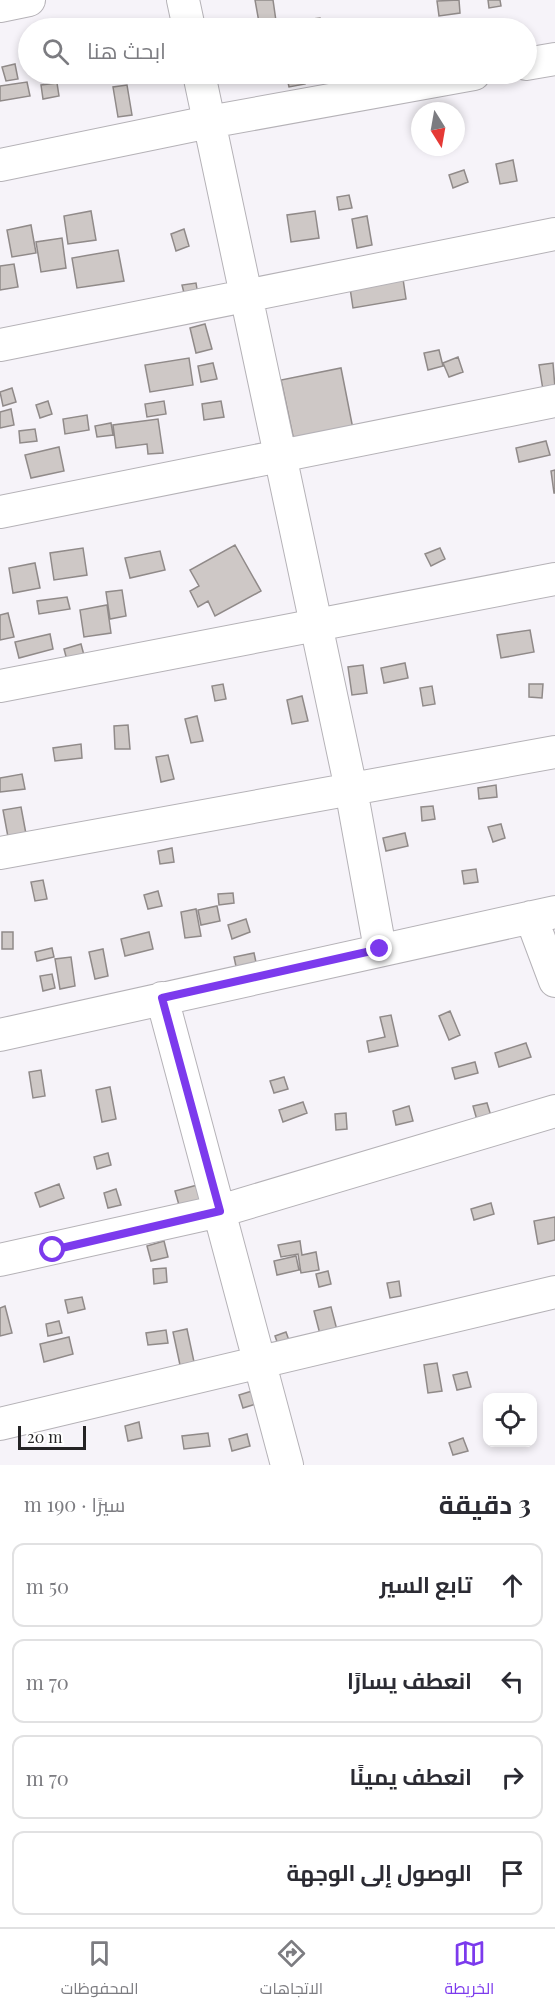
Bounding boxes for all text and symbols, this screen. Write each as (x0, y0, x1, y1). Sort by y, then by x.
search box (18, 18, 537, 84)
icon: search (39, 35, 72, 68)
text: ابحث هنا (87, 35, 166, 65)
north arrow (411, 102, 465, 156)
route end (366, 935, 392, 961)
route start (39, 1236, 65, 1262)
map controls (483, 1393, 537, 1447)
button: locate (483, 1393, 537, 1447)
scale bar (18, 1423, 86, 1450)
text: 20 m (27, 1426, 62, 1447)
text: 3 دقيقة (439, 1486, 531, 1521)
text: سيرًا · 190 m (24, 1490, 125, 1517)
text: تابع السير (379, 1569, 472, 1599)
icon: ahead (496, 1569, 529, 1602)
text: 50 m (26, 1572, 69, 1599)
text: انعطف يسارًا (347, 1665, 472, 1695)
icon: left (496, 1665, 529, 1698)
text: 70 m (26, 1668, 69, 1695)
text: انعطف يمينًا (350, 1761, 472, 1791)
icon: right (496, 1761, 529, 1794)
text: 70 m (26, 1764, 69, 1791)
text: الوصول إلى الوجهة (286, 1857, 472, 1887)
icon: arrive (496, 1857, 529, 1890)
tab: المحفوظات (61, 1937, 139, 2003)
tab: الاتجاهات (260, 1937, 323, 2003)
tab: الخريطة (444, 1937, 494, 2003)

